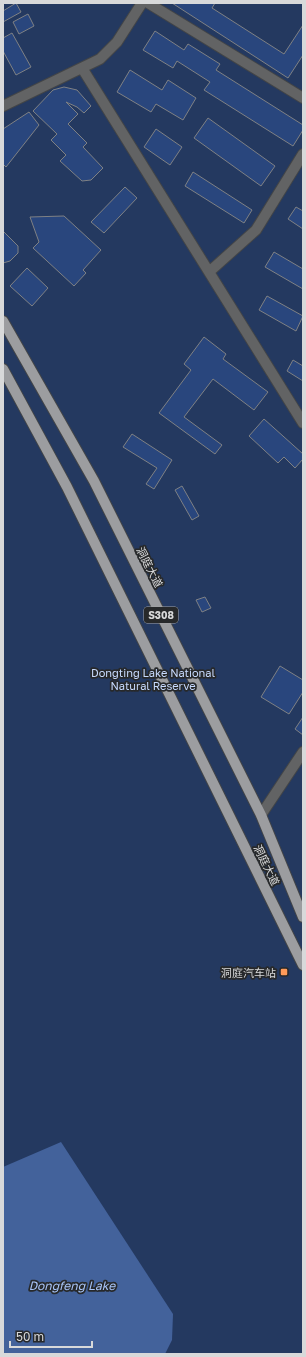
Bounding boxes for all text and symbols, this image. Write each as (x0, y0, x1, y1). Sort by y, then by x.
street label: 洞庭大道 (134, 544, 166, 590)
road number: S308 (144, 607, 178, 623)
park label: Dongting Lake National Natural Reserve (91, 666, 216, 692)
street label: 洞庭大道 (252, 842, 282, 888)
place label: 洞庭汽车站 (221, 966, 276, 979)
marker: 洞庭汽车站 (279, 967, 289, 977)
water label: Dongfeng Lake (29, 1278, 116, 1293)
scale bar (10, 1323, 92, 1349)
text: 50 m (16, 1329, 44, 1344)

